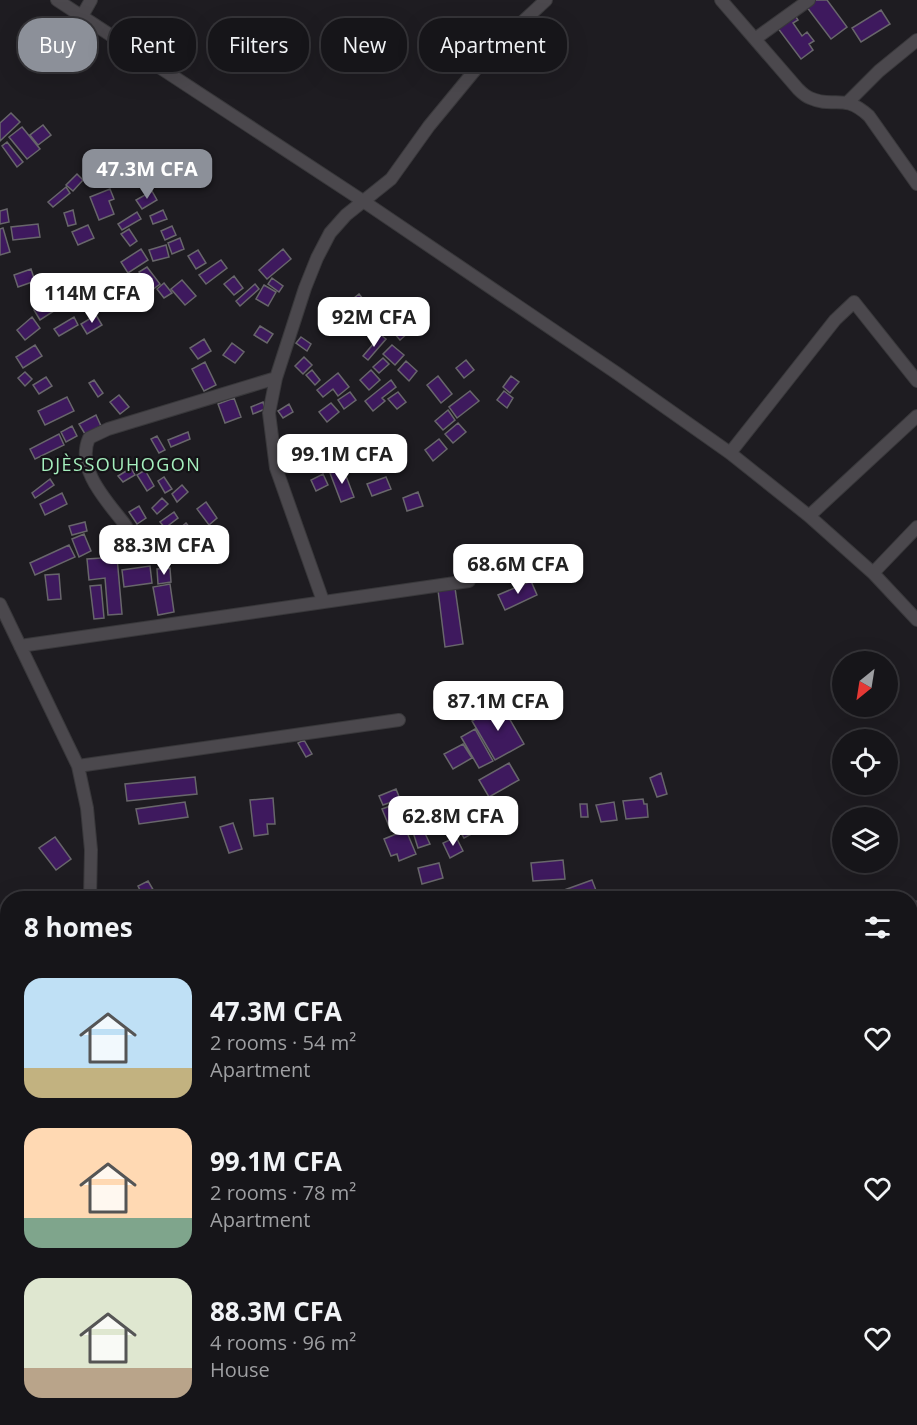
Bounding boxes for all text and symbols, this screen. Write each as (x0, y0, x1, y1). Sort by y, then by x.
chip: Buy (18, 18, 97, 72)
chip: Rent (109, 18, 196, 72)
chip: Filters (208, 18, 309, 72)
chip: New (321, 18, 407, 72)
chip: Apartment (419, 18, 567, 72)
pin: 47.3M CFA (78, 149, 216, 200)
text: 47.3M CFA (96, 155, 198, 182)
pin: 114M CFA (30, 273, 154, 324)
text: 114M CFA (44, 279, 140, 306)
pin: 92M CFA (319, 297, 429, 348)
text: 92M CFA (332, 303, 416, 330)
pin: 99.1M CFA (273, 434, 411, 485)
text: 99.1M CFA (291, 440, 393, 467)
district label: DJÈSSOUHOGON (41, 452, 201, 476)
pin: 88.3M CFA (95, 525, 233, 576)
text: 88.3M CFA (113, 531, 215, 558)
pin: 68.6M CFA (449, 544, 587, 595)
text: 68.6M CFA (467, 550, 569, 577)
north arrow (832, 651, 898, 717)
map controls (832, 651, 898, 873)
pin: 87.1M CFA (429, 681, 567, 732)
text: 87.1M CFA (447, 687, 549, 714)
button: locate (832, 729, 898, 795)
pin: 62.8M CFA (384, 796, 522, 847)
text: 62.8M CFA (402, 802, 504, 829)
button: layers (832, 807, 898, 873)
text: 8 homes (24, 909, 133, 945)
icon: filters (861, 911, 894, 944)
text: 47.3M CFA (210, 993, 342, 1029)
icon: home (72, 1002, 144, 1074)
icon: heart (861, 1022, 894, 1055)
text: 2 rooms · 54 m² (210, 1029, 356, 1056)
text: Apartment (210, 1056, 310, 1083)
text: 99.1M CFA (210, 1143, 342, 1179)
icon: home (72, 1152, 144, 1224)
icon: heart (861, 1172, 894, 1205)
text: 2 rooms · 78 m² (210, 1179, 356, 1206)
text: Apartment (210, 1206, 310, 1233)
text: 88.3M CFA (210, 1293, 342, 1329)
icon: home (72, 1302, 144, 1374)
icon: heart (861, 1322, 894, 1355)
text: 4 rooms · 96 m² (210, 1329, 356, 1356)
text: House (210, 1356, 270, 1383)

